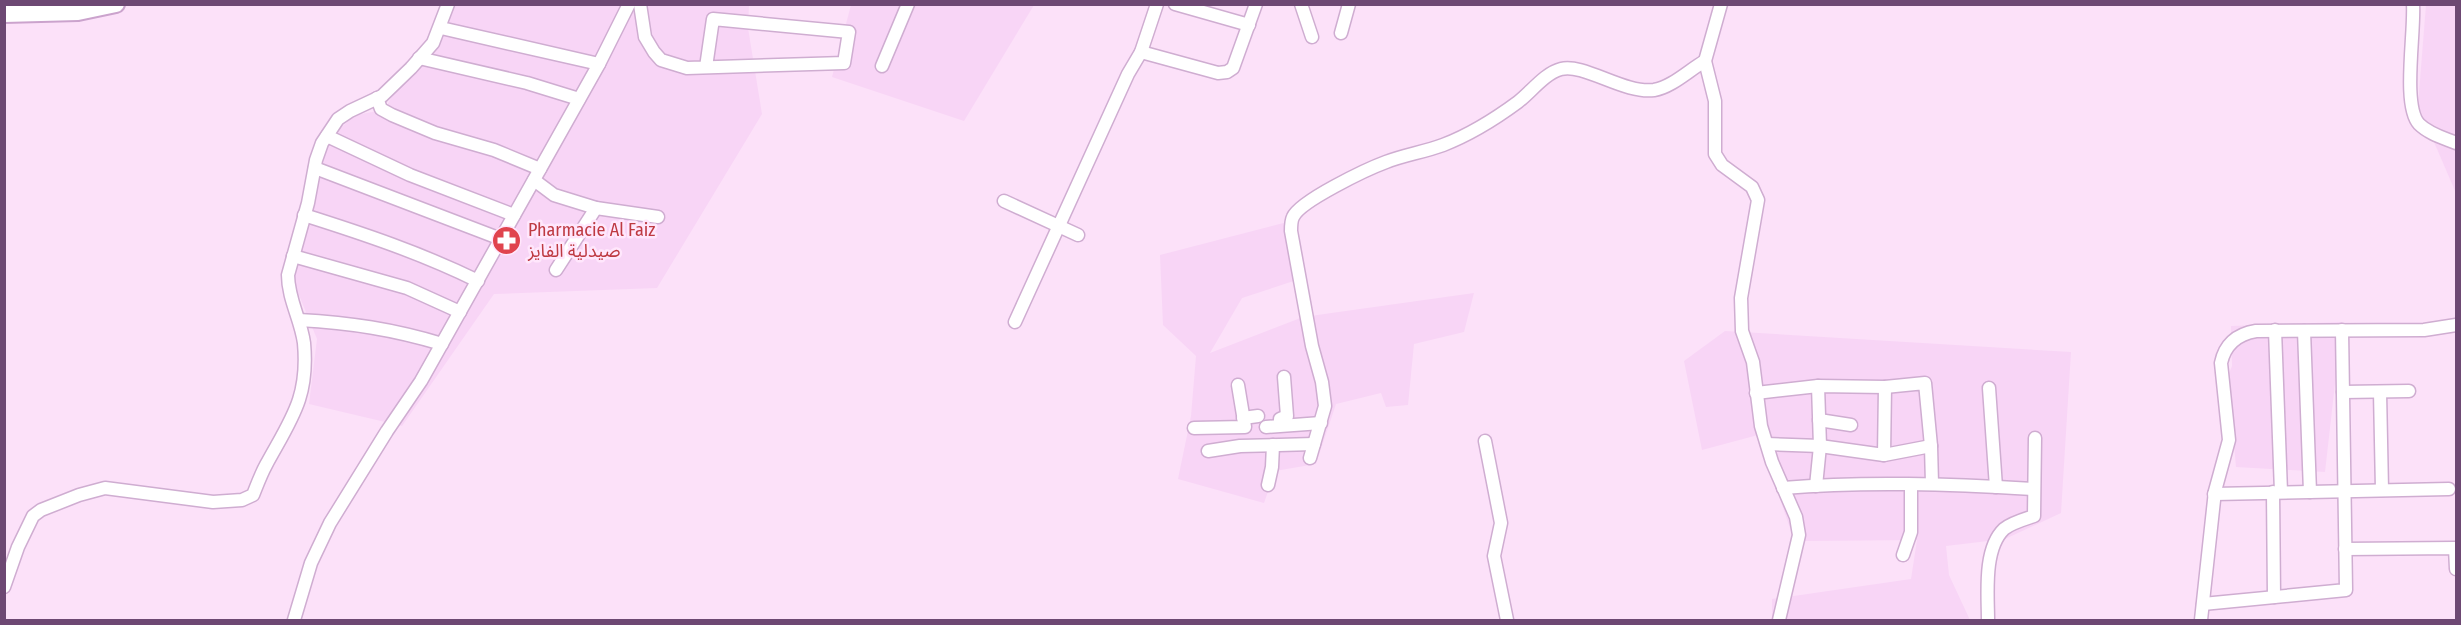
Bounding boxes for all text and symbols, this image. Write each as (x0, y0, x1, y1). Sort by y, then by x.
place label: Pharmacie Al Faiz صيدلية الفايز (527, 219, 655, 262)
pharmacy icon: Pharmacie Al Faiz صيدلية الفايز (491, 224, 523, 256)

